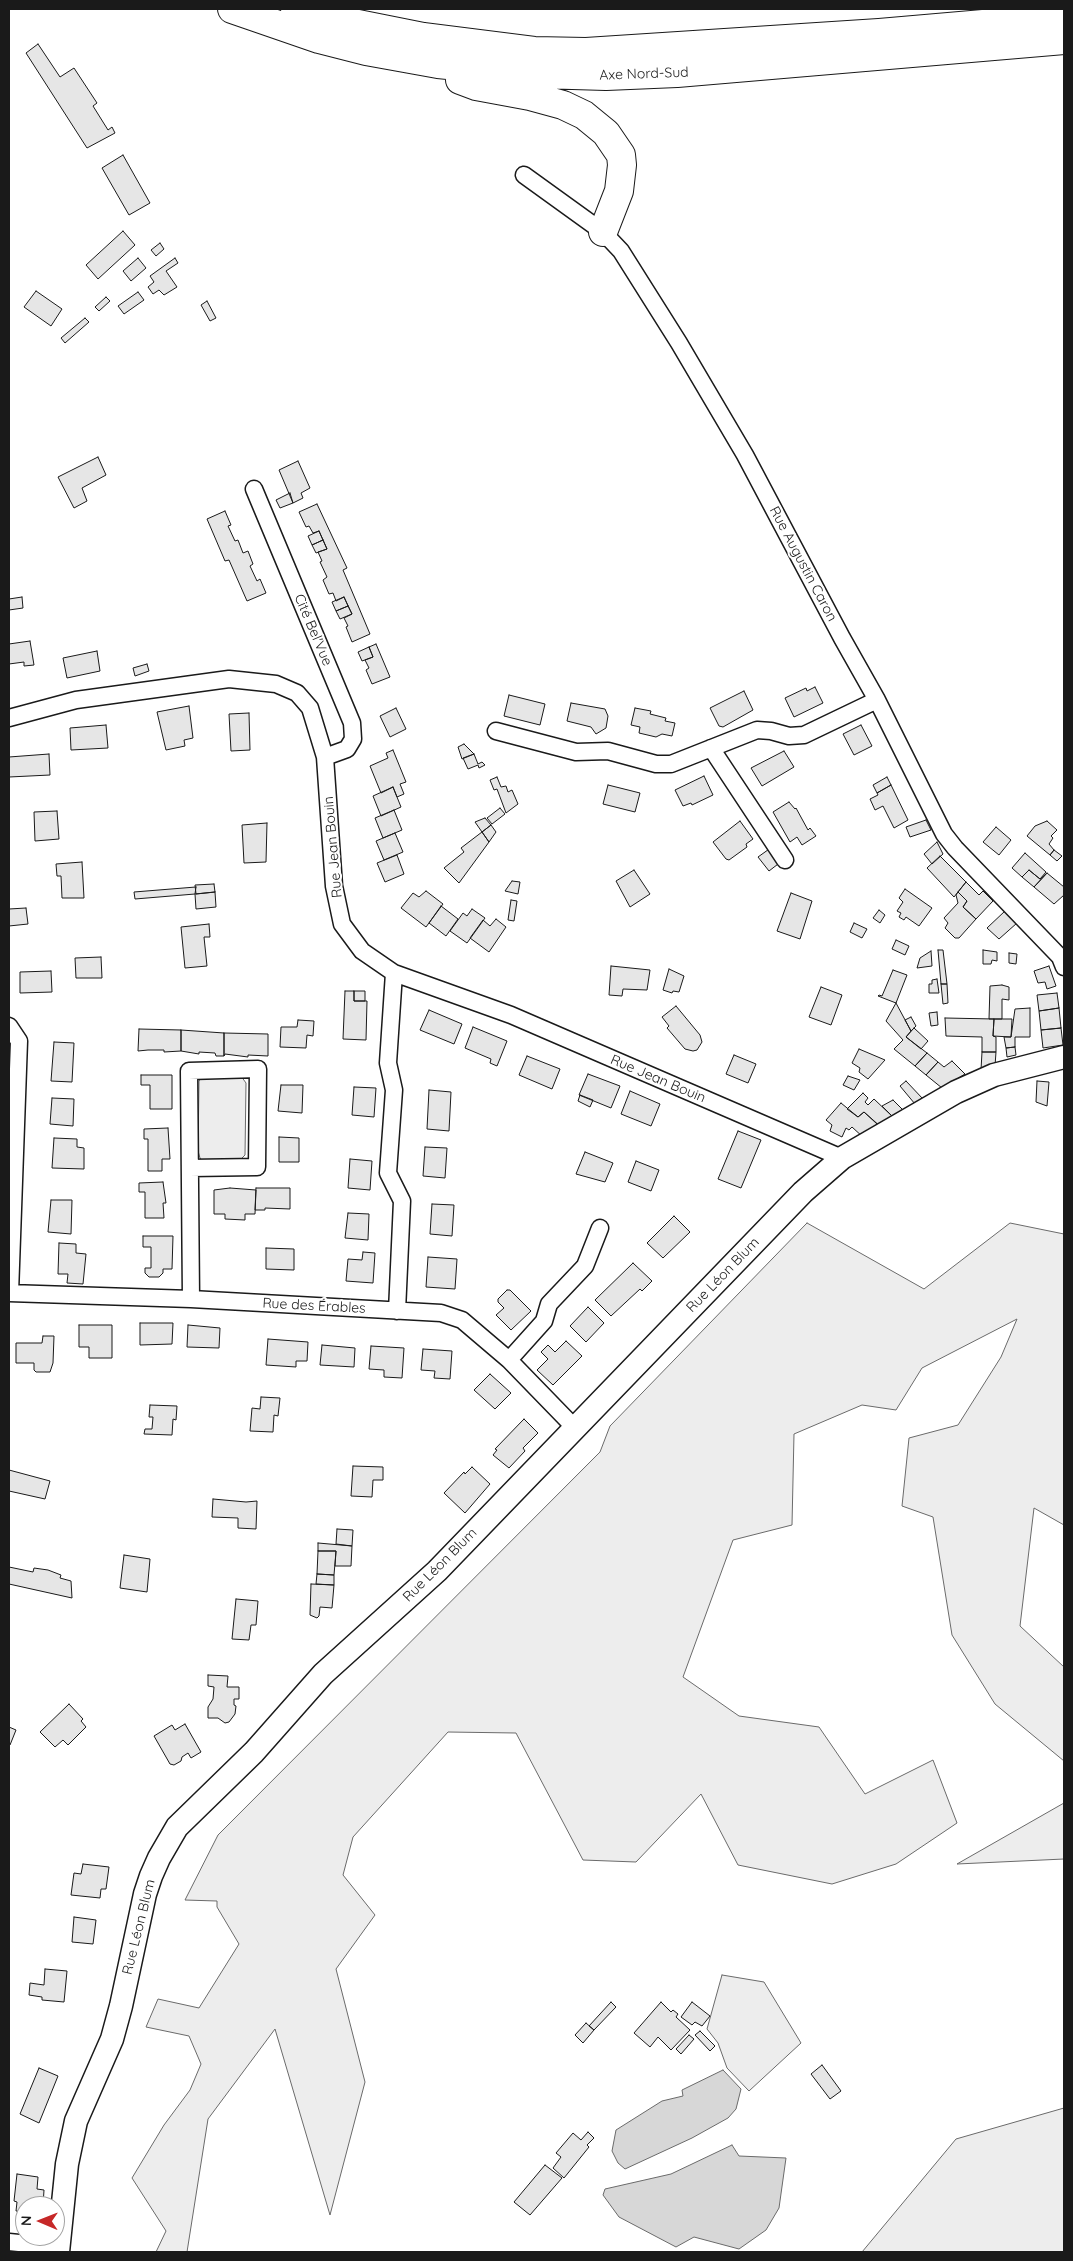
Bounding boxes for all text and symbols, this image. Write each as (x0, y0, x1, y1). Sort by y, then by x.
street label: Axe Nord-Sud (599, 64, 689, 84)
street label: Rue Augustin Caron (766, 504, 840, 624)
street label: Cité Bel'Vue (290, 591, 336, 669)
street label: Rue Jean Bouin (320, 796, 346, 898)
street label: Rue Jean Bouin (608, 1051, 708, 1107)
street label: Rue Léon Blum (683, 1234, 763, 1316)
street label: Rue des Érables (262, 1295, 366, 1317)
street label: Rue Léon Blum (400, 1525, 480, 1605)
street label: Rue Léon Blum (119, 1878, 159, 1976)
north arrow (15, 2196, 65, 2246)
text: N (17, 2215, 35, 2226)

